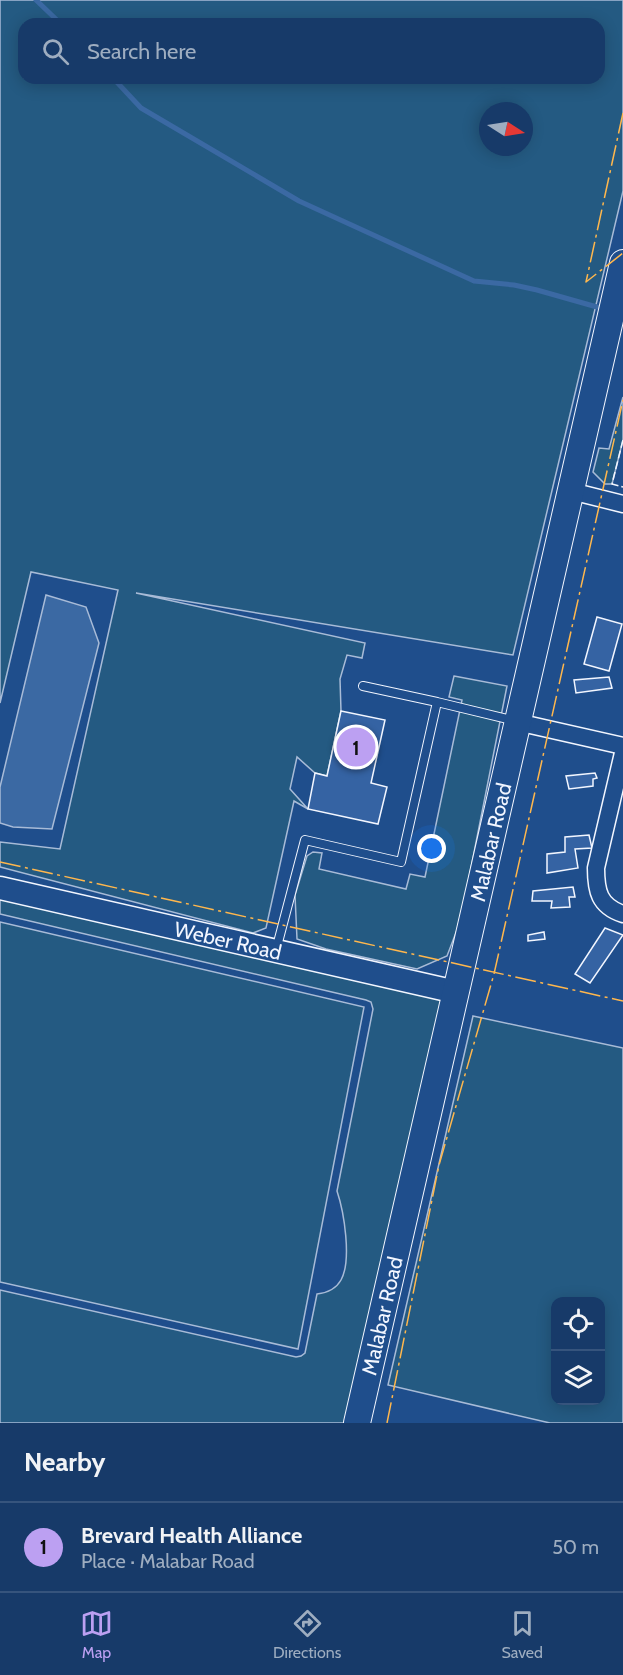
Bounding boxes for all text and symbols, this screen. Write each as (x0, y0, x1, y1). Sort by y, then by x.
search box (18, 18, 605, 84)
icon: search (39, 35, 72, 68)
text: Search here (87, 38, 196, 65)
north arrow (479, 102, 533, 156)
pin: 1 (336, 724, 376, 770)
street label: Malabar Road (465, 780, 516, 904)
your location (417, 834, 446, 863)
street label: Weber Road (172, 916, 284, 964)
street label: Malabar Road (356, 1254, 407, 1377)
map controls (551, 1297, 605, 1405)
button: locate (551, 1297, 605, 1351)
button: layers (551, 1351, 605, 1405)
text: Nearby (24, 1446, 105, 1478)
text: Brevard Health Alliance (81, 1522, 302, 1549)
text: 1 (40, 1535, 47, 1559)
text: 50 m (552, 1535, 599, 1559)
text: Place · Malabar Road (81, 1549, 255, 1573)
tab: Map (80, 1607, 113, 1662)
tab: Directions (273, 1607, 341, 1662)
tab: Saved (501, 1607, 543, 1662)

